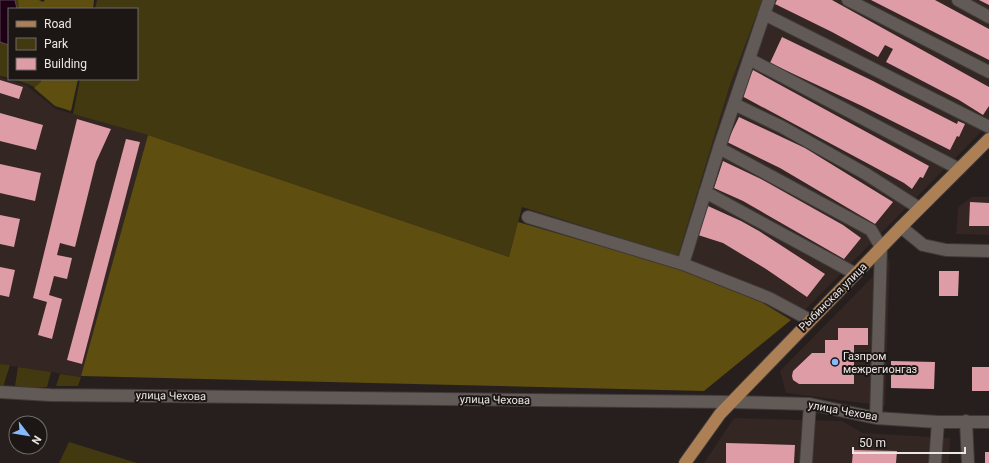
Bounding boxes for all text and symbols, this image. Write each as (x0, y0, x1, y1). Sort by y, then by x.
legend (8, 8, 138, 80)
text: Road (44, 17, 72, 31)
text: Park (44, 37, 69, 51)
text: Building (44, 57, 87, 71)
street label: Рыбинская улица (796, 260, 870, 334)
place label: Газпром межрегионгаз (843, 350, 918, 376)
marker: Газпром межрегионгаз (830, 357, 840, 367)
street label: улица Чехова (136, 389, 206, 403)
street label: улица Чехова (460, 393, 530, 407)
street label: улица Чехова (807, 399, 879, 423)
north arrow (8, 415, 48, 455)
scale bar (853, 429, 965, 455)
text: N (28, 433, 44, 447)
text: 50 m (859, 436, 886, 450)

